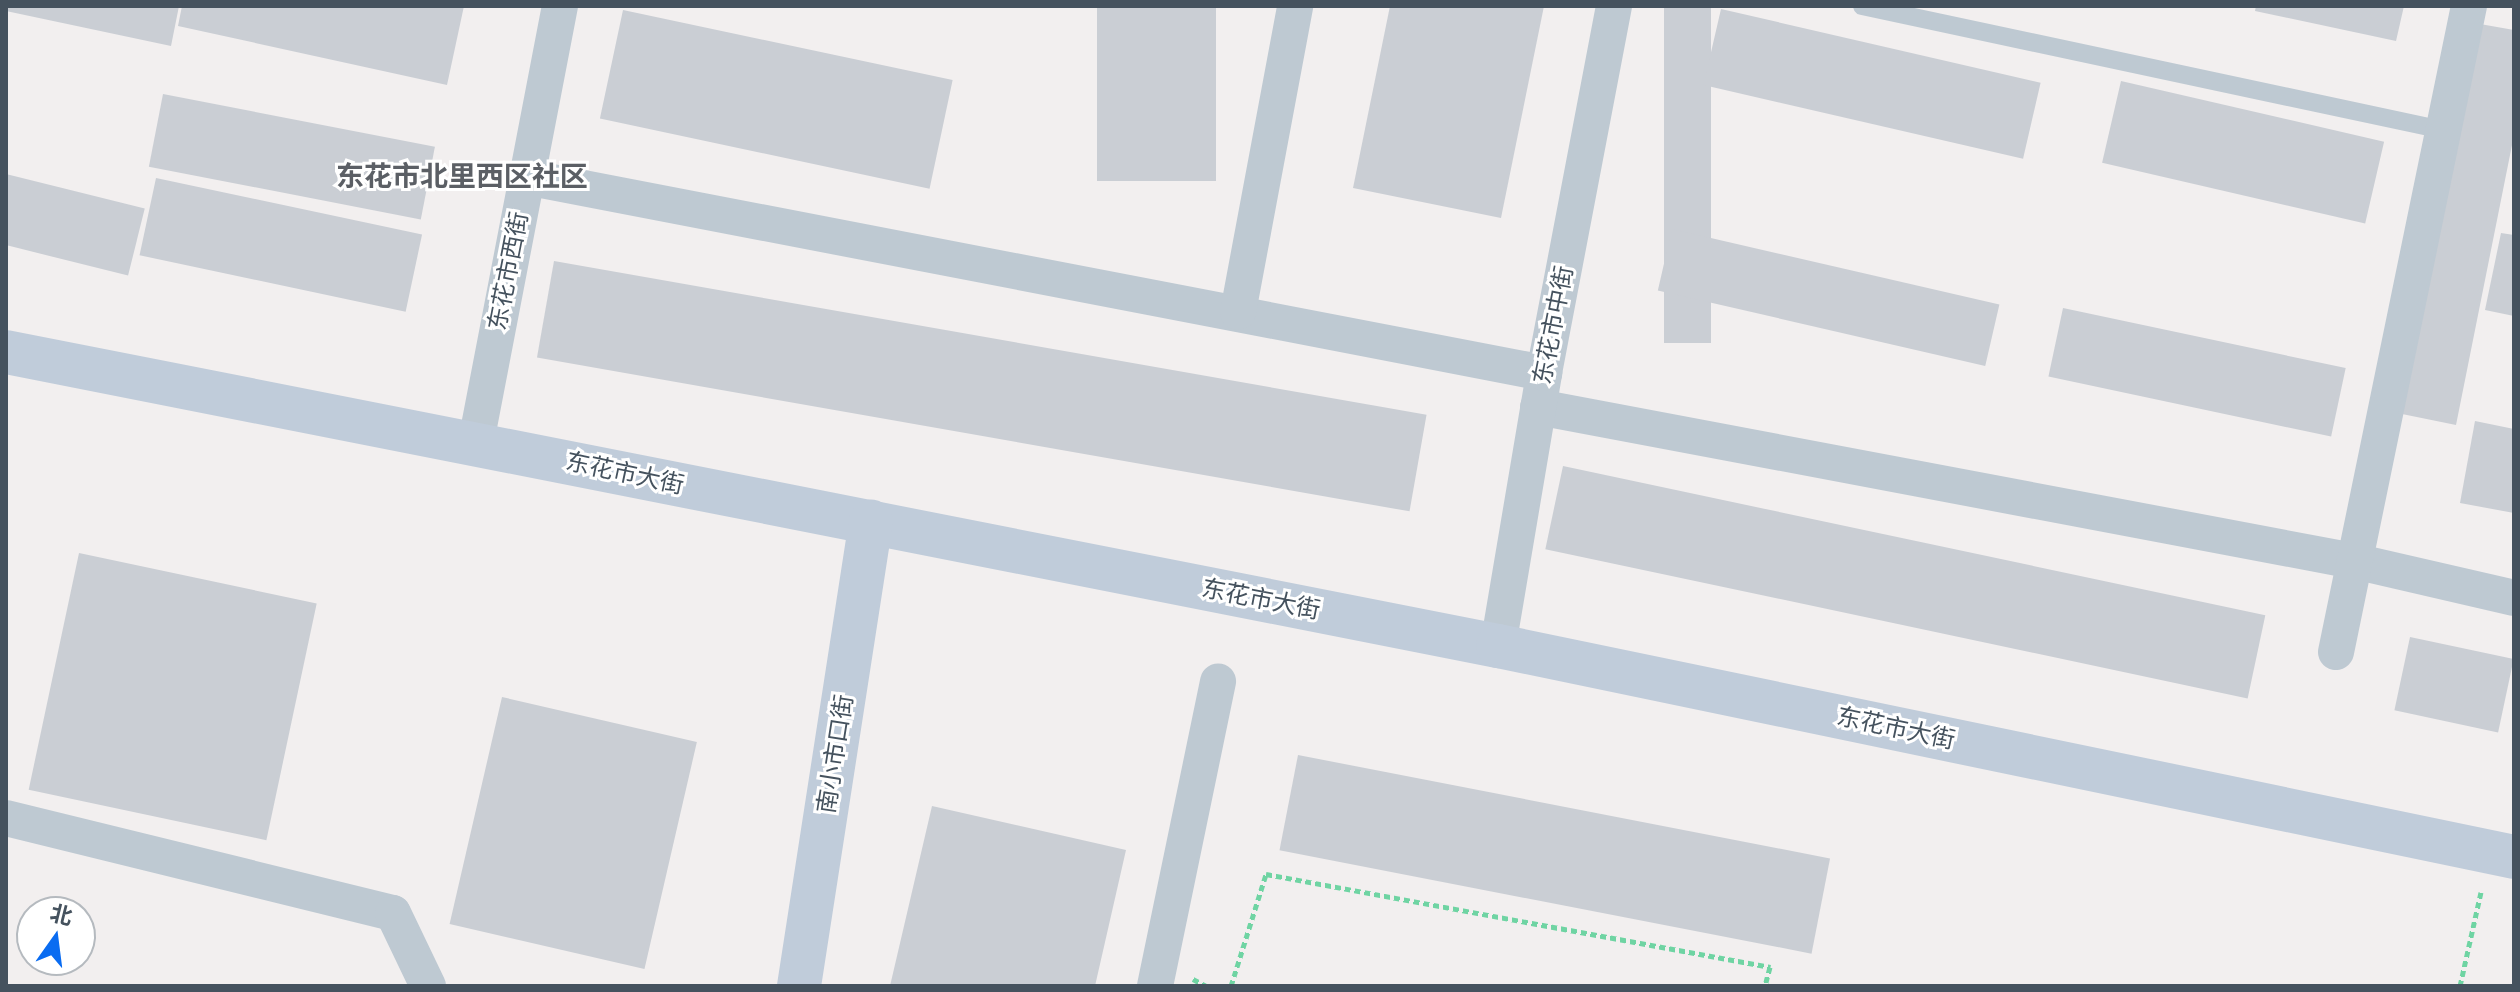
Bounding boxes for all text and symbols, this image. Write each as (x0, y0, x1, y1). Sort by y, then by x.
district label: 东花市北里西区社区 (336, 159, 588, 193)
street label: 东花市西街 (482, 209, 534, 333)
street label: 东花市中街 (1527, 263, 1579, 387)
street label: 东花市大街 (563, 446, 687, 500)
street label: 东花市大街 (1199, 573, 1323, 625)
street label: 南小市口街 (811, 692, 859, 816)
street label: 东花市大街 (1834, 701, 1958, 755)
north arrow (16, 896, 96, 976)
text: 北 (47, 898, 75, 931)

